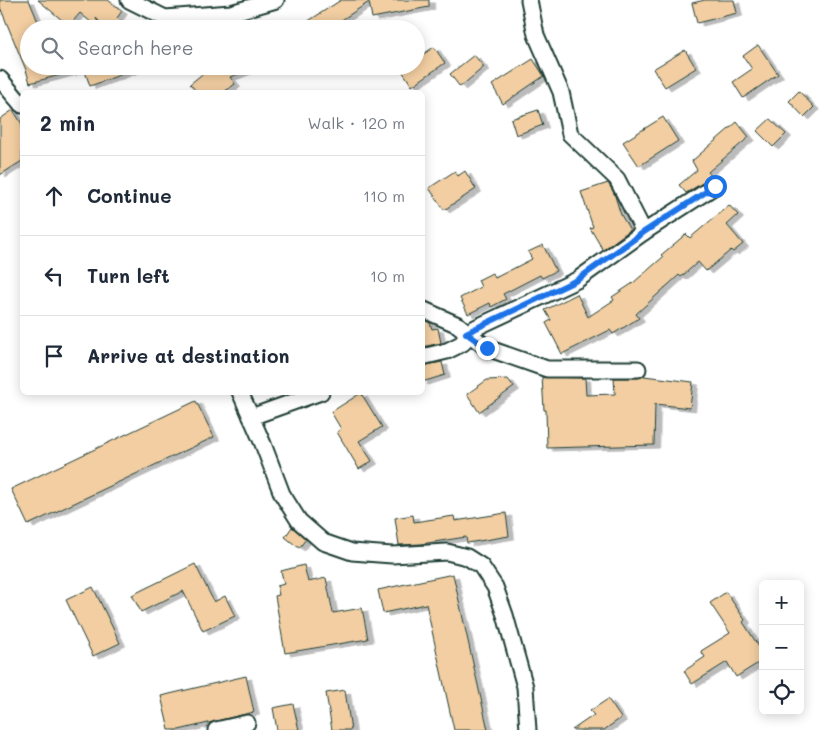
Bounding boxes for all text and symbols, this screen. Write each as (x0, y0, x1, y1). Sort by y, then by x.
search box (20, 20, 425, 75)
icon: search (38, 34, 66, 62)
text: Search here (78, 35, 194, 60)
text: 2 min (40, 109, 95, 136)
text: Walk · 120 m (307, 112, 405, 133)
route start (704, 175, 727, 198)
icon: ahead (40, 182, 68, 210)
text: Continue (87, 183, 172, 208)
text: 110 m (363, 185, 405, 206)
icon: left (40, 262, 68, 290)
text: Turn left (87, 263, 170, 288)
text: 10 m (370, 265, 405, 286)
route end (476, 337, 499, 360)
icon: arrive (40, 342, 68, 370)
text: Arrive at destination (87, 343, 290, 368)
map controls (759, 580, 804, 715)
button: + (759, 580, 804, 625)
button: − (759, 625, 804, 670)
button: locate (759, 670, 804, 715)

